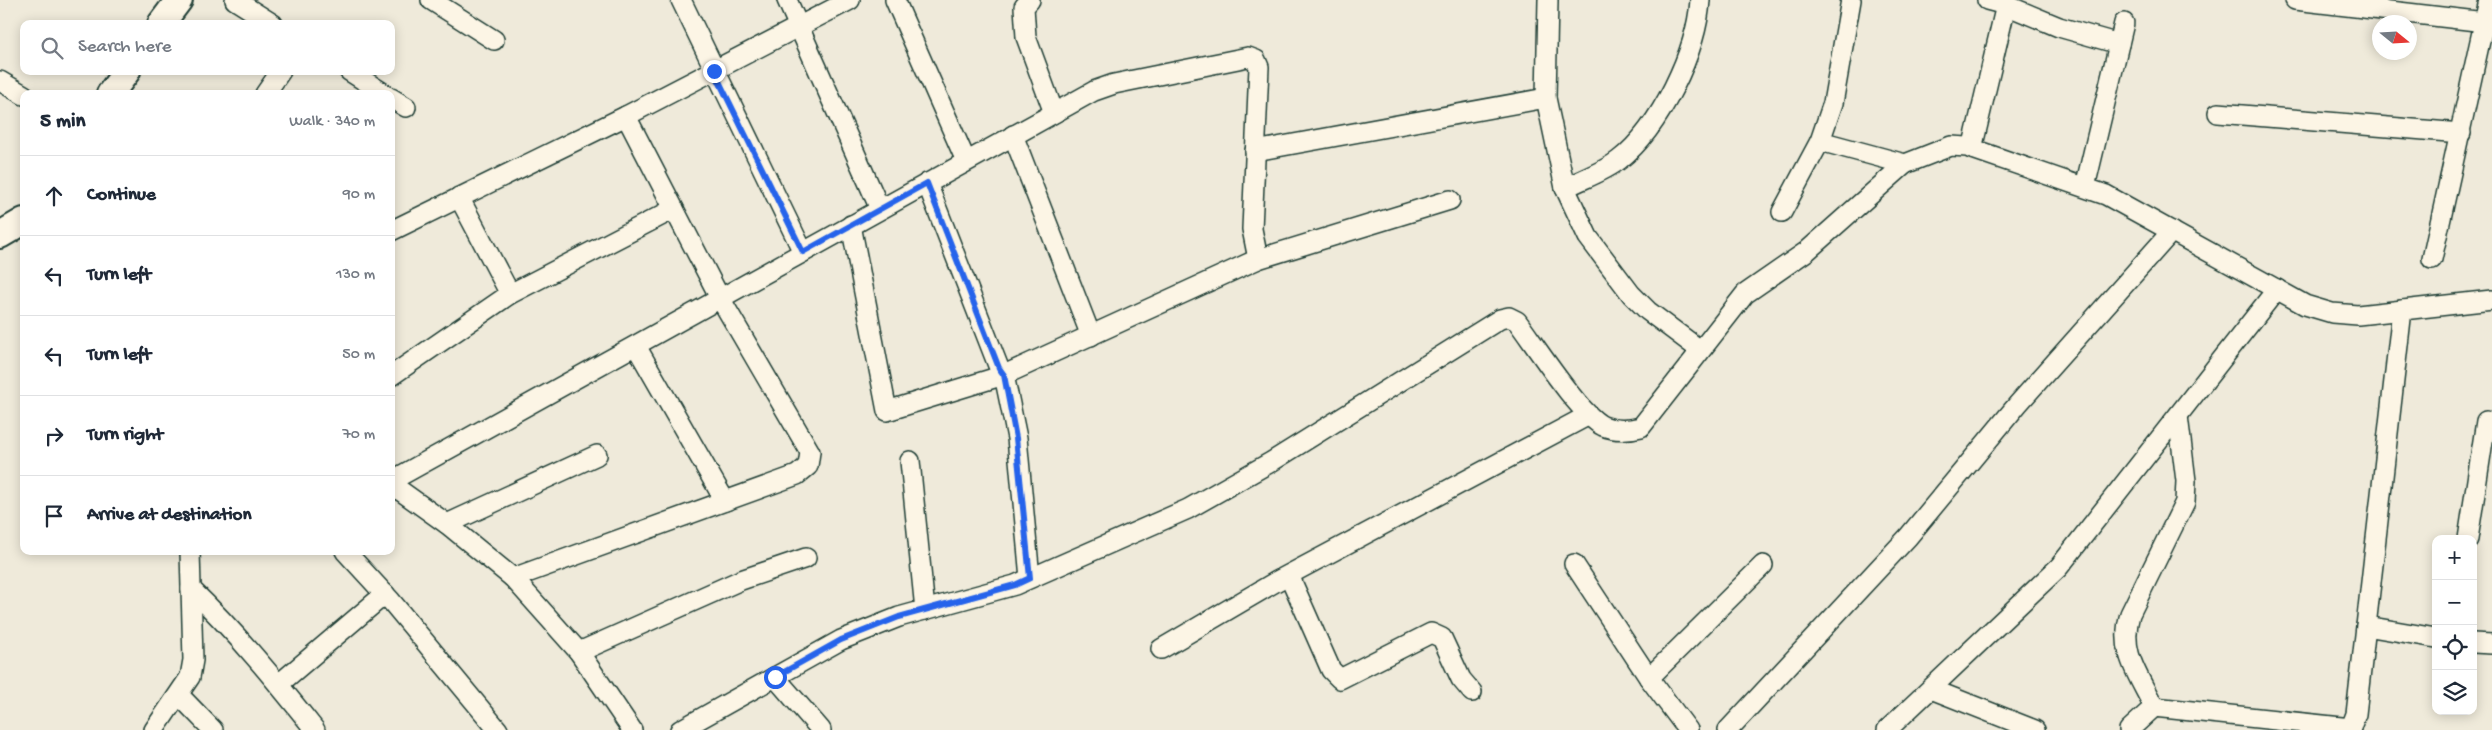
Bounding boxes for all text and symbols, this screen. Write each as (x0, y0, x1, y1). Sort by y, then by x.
north arrow (2372, 15, 2417, 60)
search box (20, 20, 395, 75)
icon: search (38, 34, 66, 62)
text: Search here (78, 36, 172, 59)
route end (703, 60, 726, 83)
text: 5 min (40, 110, 85, 135)
text: Walk · 340 m (289, 113, 375, 132)
icon: ahead (40, 182, 68, 210)
text: Continue (87, 184, 156, 207)
text: 90 m (343, 186, 375, 205)
icon: left (40, 262, 68, 290)
text: Turn left (87, 264, 151, 287)
text: 130 m (336, 266, 375, 285)
icon: left (40, 342, 68, 370)
text: Turn left (87, 344, 151, 367)
text: 50 m (342, 346, 375, 365)
icon: right (40, 422, 68, 450)
text: Turn right (87, 424, 163, 447)
text: 70 m (342, 426, 375, 445)
icon: arrive (40, 502, 68, 530)
text: Arrive at destination (87, 504, 251, 527)
map controls (2432, 535, 2477, 715)
button: + (2432, 535, 2477, 580)
button: − (2432, 580, 2477, 625)
button: locate (2432, 625, 2477, 670)
route start (764, 666, 787, 689)
button: layers (2432, 670, 2477, 715)

